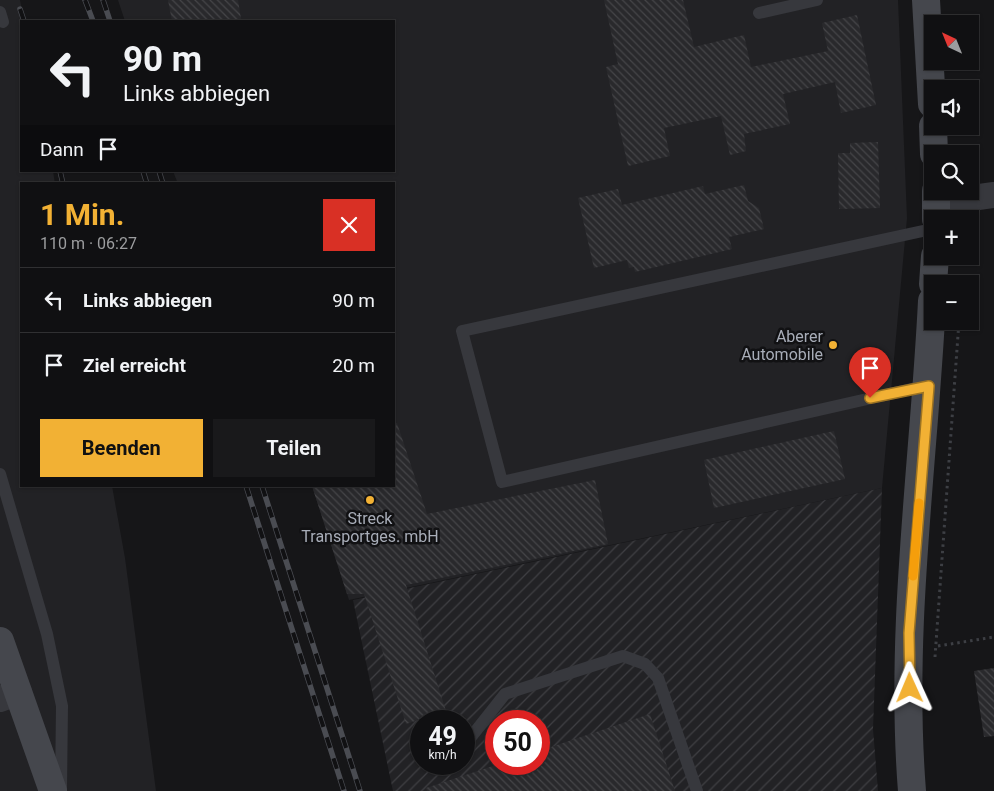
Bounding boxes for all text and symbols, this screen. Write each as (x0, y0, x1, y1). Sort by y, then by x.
north arrow (924, 15, 979, 70)
map controls (924, 15, 979, 330)
text: 90 m (123, 39, 202, 80)
icon: left (40, 40, 105, 105)
button: sound (924, 80, 979, 135)
text: Links abbiegen (123, 81, 270, 106)
icon: arrive (94, 135, 122, 163)
text: Dann (40, 138, 84, 161)
button: search (924, 145, 979, 200)
text: 1 Min. (40, 197, 124, 232)
button: close (323, 199, 375, 251)
button: + (924, 210, 979, 265)
text: 110 m · 06:27 (40, 234, 137, 253)
button: − (924, 275, 979, 330)
icon: left (40, 286, 68, 314)
text: Links abbiegen (83, 289, 212, 312)
text: 90 m (332, 289, 375, 312)
place label: Aberer Automobile (741, 327, 824, 364)
marker: Aberer Automobile (827, 339, 839, 351)
pin (849, 347, 891, 398)
icon: arrive (40, 351, 68, 379)
text: Ziel erreicht (83, 354, 186, 377)
text: 20 m (332, 354, 375, 377)
icon: arrive (856, 354, 884, 382)
button: Beenden (40, 419, 203, 477)
button: Teilen (213, 419, 375, 477)
marker: Streck Transportges. mbH (364, 494, 376, 506)
place label: Streck Transportges. mbH (301, 509, 439, 546)
position arrow (883, 661, 935, 713)
speed limit sign: 50 (485, 710, 550, 775)
text: 49 (428, 722, 457, 751)
text: km/h (428, 748, 457, 762)

